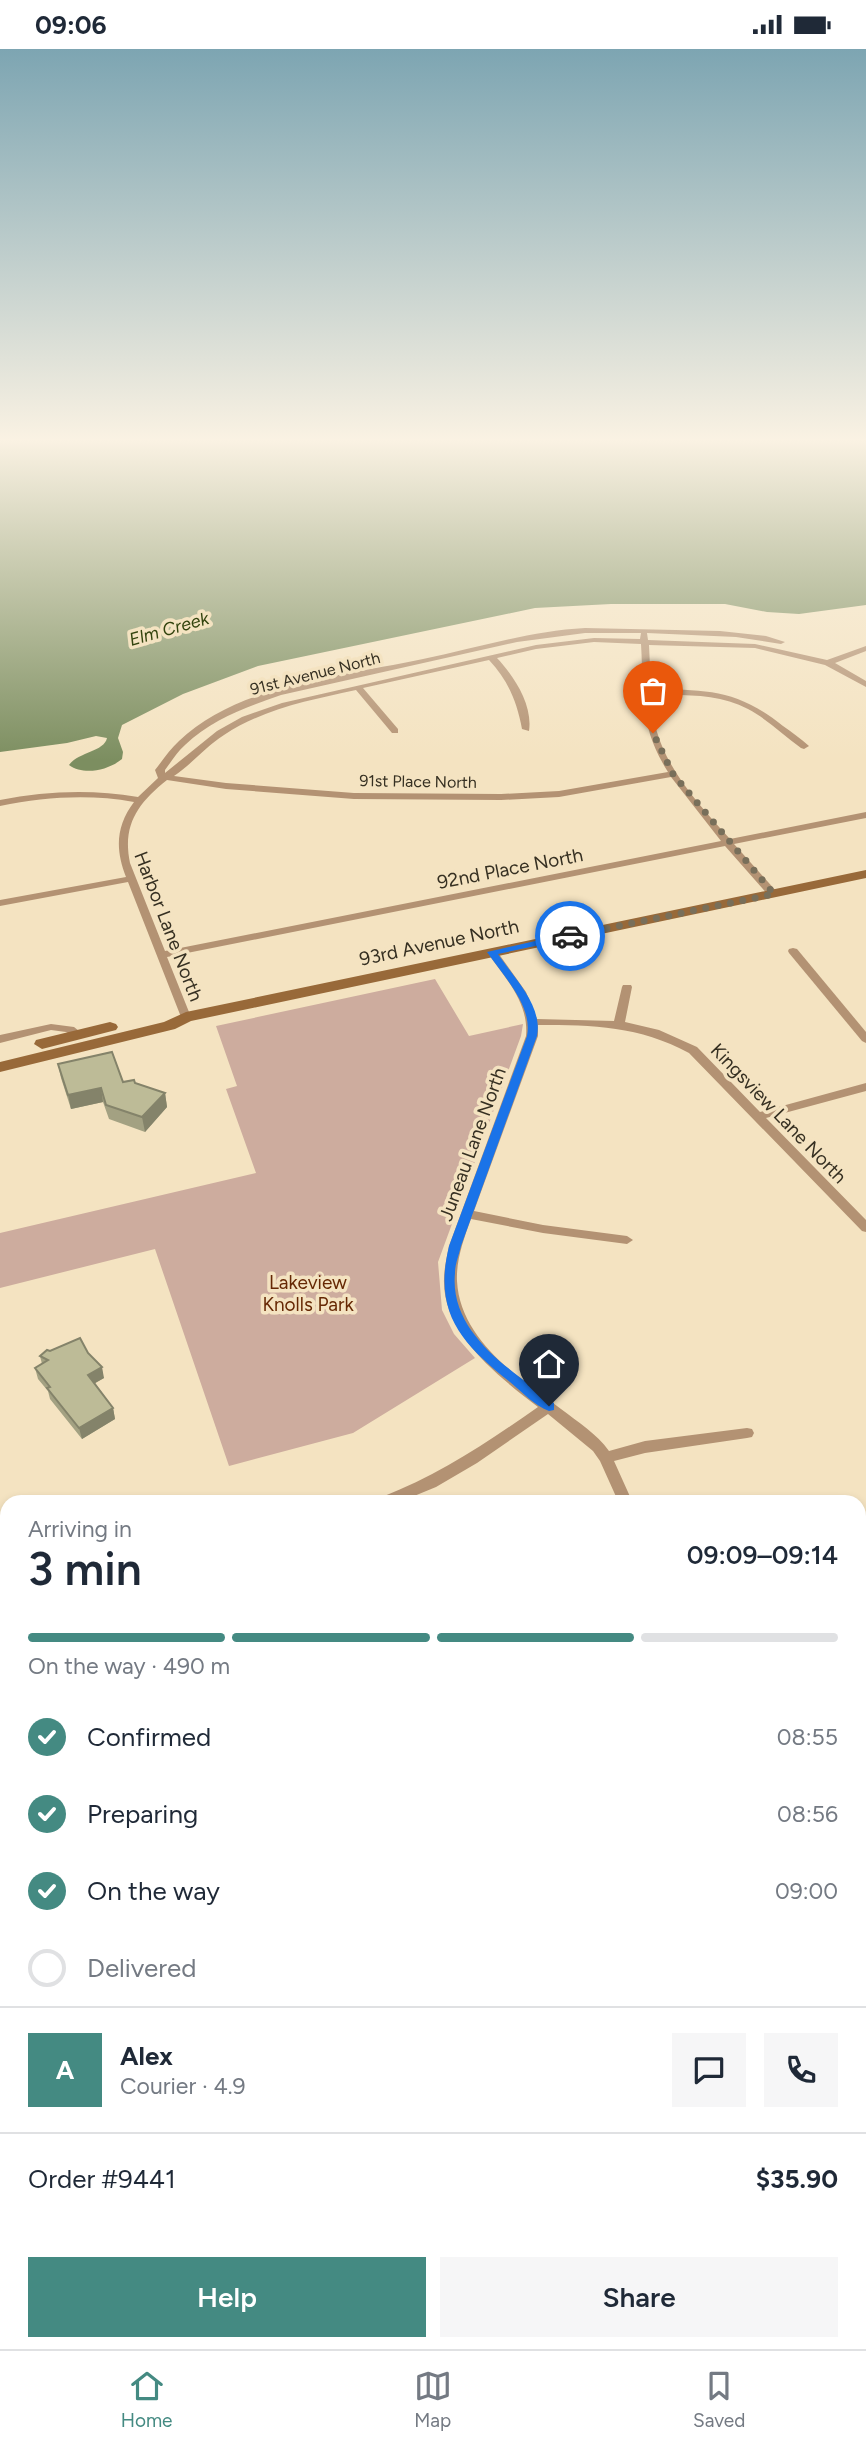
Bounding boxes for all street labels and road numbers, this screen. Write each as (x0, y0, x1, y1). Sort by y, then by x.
street label: 91st Avenue North (248, 648, 382, 699)
street label: 91st Place North (359, 771, 477, 792)
street label: 92nd Place North (435, 843, 585, 894)
street label: Harbor Lane North (129, 848, 208, 1004)
street label: 93rd Avenue North (357, 914, 521, 971)
street label: Kingsview Lane North (706, 1039, 851, 1188)
street label: Juneau Lane North (434, 1064, 511, 1224)

